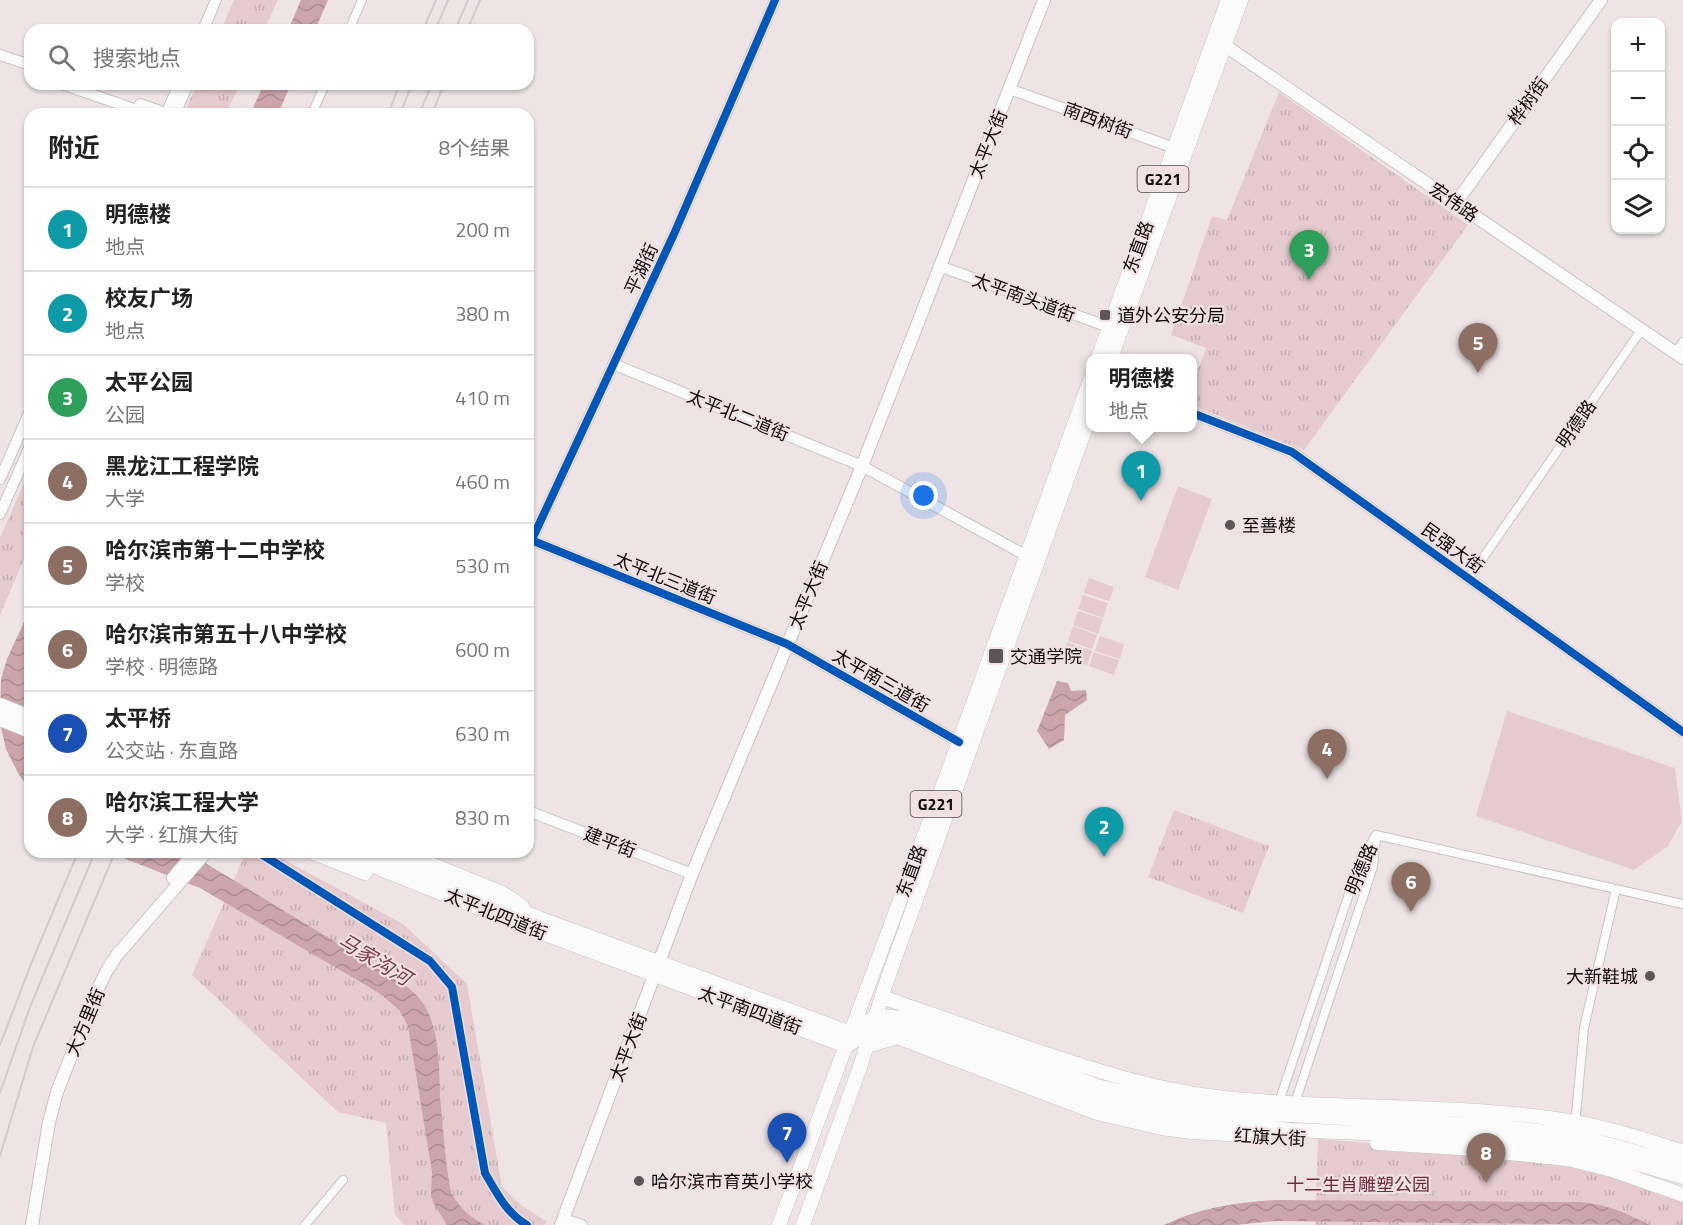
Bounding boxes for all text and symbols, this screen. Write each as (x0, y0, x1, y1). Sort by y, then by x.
map controls (1611, 18, 1665, 234)
button: + (1611, 18, 1665, 72)
search box (24, 24, 534, 90)
icon: search (45, 41, 78, 74)
text: 搜索地点 (93, 41, 181, 75)
street label: 桦树街 (1501, 71, 1555, 131)
button: − (1611, 72, 1665, 126)
street label: 南西树街 (1060, 95, 1136, 145)
street label: 太平大街 (962, 106, 1014, 182)
button: locate (1611, 126, 1665, 180)
text: 附近 (48, 128, 100, 167)
text: 8个结果 (439, 132, 510, 163)
road number: G221 (1138, 166, 1188, 192)
street label: 宏伟路 (1424, 176, 1484, 228)
button: layers (1611, 180, 1665, 234)
text: 明德楼 (105, 197, 171, 231)
text: 1 (62, 214, 73, 245)
text: 200 m (455, 214, 510, 245)
street label: 东直路 (1116, 217, 1160, 277)
pin: 3 (1290, 230, 1328, 280)
text: 地点 (105, 231, 145, 262)
street label: 平湖街 (617, 239, 665, 299)
street label: 太平南头道街 (969, 266, 1079, 328)
text: 校友广场 (105, 281, 193, 315)
text: 2 (62, 298, 73, 329)
text: 380 m (455, 298, 510, 329)
place label: 道外公安分局 (1117, 302, 1225, 329)
marker: 道外公安分局 (1098, 308, 1112, 322)
text: 地点 (105, 315, 145, 346)
pin: 5 (1458, 324, 1498, 373)
popup (1086, 354, 1197, 432)
text: 明德楼 (1108, 361, 1175, 395)
text: 太平公园 (105, 365, 193, 399)
text: 3 (62, 382, 73, 413)
text: 410 m (455, 382, 510, 413)
street label: 太平北二道街 (683, 382, 793, 448)
street label: 明德路 (1549, 394, 1603, 454)
text: 地点 (1108, 395, 1148, 426)
text: 公园 (105, 399, 145, 430)
text: 黑龙江工程学院 (105, 449, 259, 483)
pin: 1 (1122, 452, 1160, 501)
text: 4 (62, 466, 73, 497)
text: 460 m (455, 466, 510, 497)
your location (909, 481, 938, 510)
text: 大学 (105, 483, 145, 514)
place label: 至善楼 (1242, 512, 1296, 539)
street label: 民强大街 (1416, 516, 1490, 580)
marker: 至善楼 (1223, 518, 1237, 532)
text: 哈尔滨市第十二中学校 (105, 533, 325, 567)
street label: 太平北三道街 (610, 545, 720, 611)
text: 5 (62, 550, 73, 581)
text: 530 m (455, 550, 510, 581)
street label: 太平大街 (782, 557, 834, 633)
text: 学校 (105, 567, 145, 598)
text: 哈尔滨市第五十八中学校 (105, 617, 347, 651)
text: 6 (62, 634, 73, 665)
text: 600 m (455, 634, 510, 665)
street label: 太平南三道街 (827, 641, 935, 719)
place label: 交通学院 (1010, 643, 1082, 670)
marker: 交通学院 (987, 647, 1005, 665)
text: 学校 · 明德路 (105, 651, 218, 682)
text: 太平桥 (105, 701, 171, 735)
text: 7 (62, 718, 73, 749)
text: 630 m (455, 718, 510, 749)
pin: 4 (1308, 730, 1346, 779)
text: 公交站 · 东直路 (105, 735, 238, 766)
text: 哈尔滨工程大学 (105, 785, 259, 819)
road number: G221 (910, 791, 962, 817)
text: 8 (62, 802, 73, 833)
text: 830 m (455, 802, 510, 833)
pin: 2 (1084, 808, 1124, 857)
text: 大学 · 红旗大街 (105, 819, 238, 850)
street label: 建平街 (580, 820, 640, 864)
street label: 明德路 (1338, 839, 1384, 899)
street label: 东直路 (889, 841, 933, 901)
pin: 6 (1392, 862, 1430, 912)
street label: 太平北四道街 (441, 881, 551, 947)
water label: 马家沟河 (333, 925, 421, 995)
place label: 大新鞋城 (1566, 963, 1638, 990)
marker: 大新鞋城 (1643, 969, 1657, 983)
street label: 太平南四道街 (695, 979, 805, 1041)
street label: 大方里街 (59, 984, 111, 1060)
street label: 太平大街 (602, 1009, 654, 1085)
pin: 7 (768, 1114, 806, 1163)
street label: 红旗大街 (1233, 1122, 1307, 1152)
pin: 8 (1466, 1134, 1506, 1183)
place label: 哈尔滨市育英小学校 (651, 1168, 813, 1195)
park label: 十二生肖雕塑公园 (1286, 1171, 1430, 1198)
marker: 哈尔滨市育英小学校 (632, 1174, 646, 1188)

